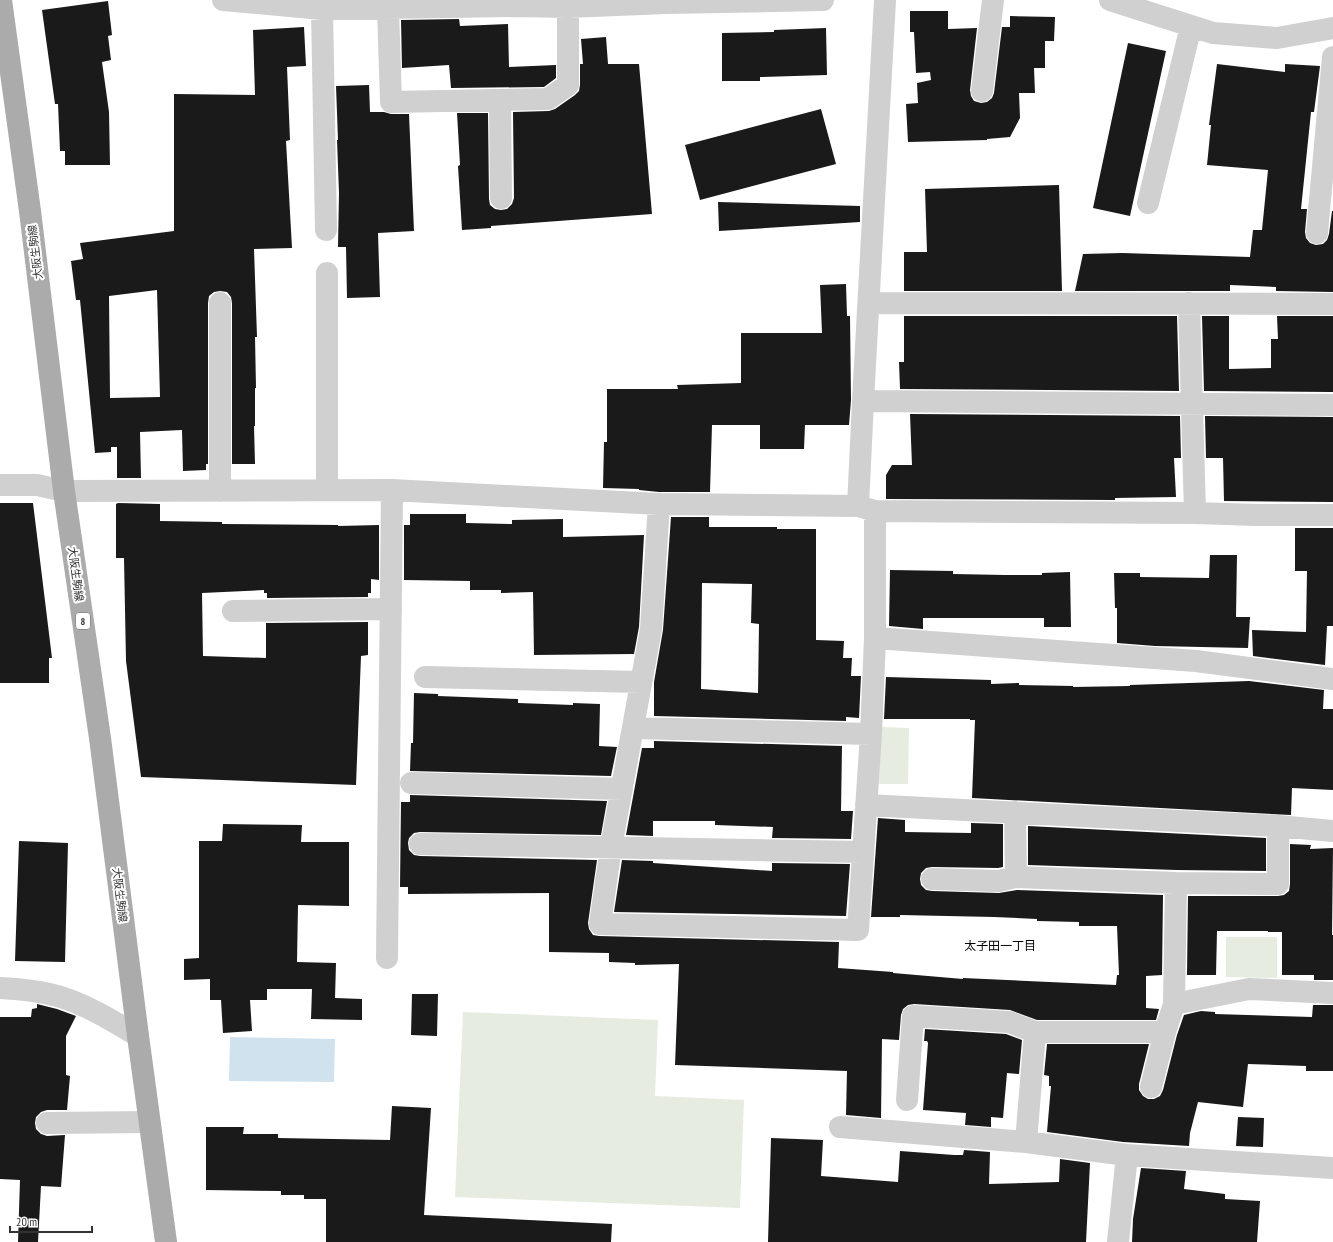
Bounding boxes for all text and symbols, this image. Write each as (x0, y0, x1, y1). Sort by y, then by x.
street label: 大阪生駒線 (25, 224, 45, 280)
street label: 大阪生駒線 (65, 546, 87, 602)
road number: 8 (76, 613, 90, 629)
street label: 大阪生駒線 (110, 867, 130, 923)
district label: 太子田一丁目 (964, 938, 1036, 953)
scale bar (10, 1208, 92, 1234)
text: 20 m (16, 1214, 37, 1229)

